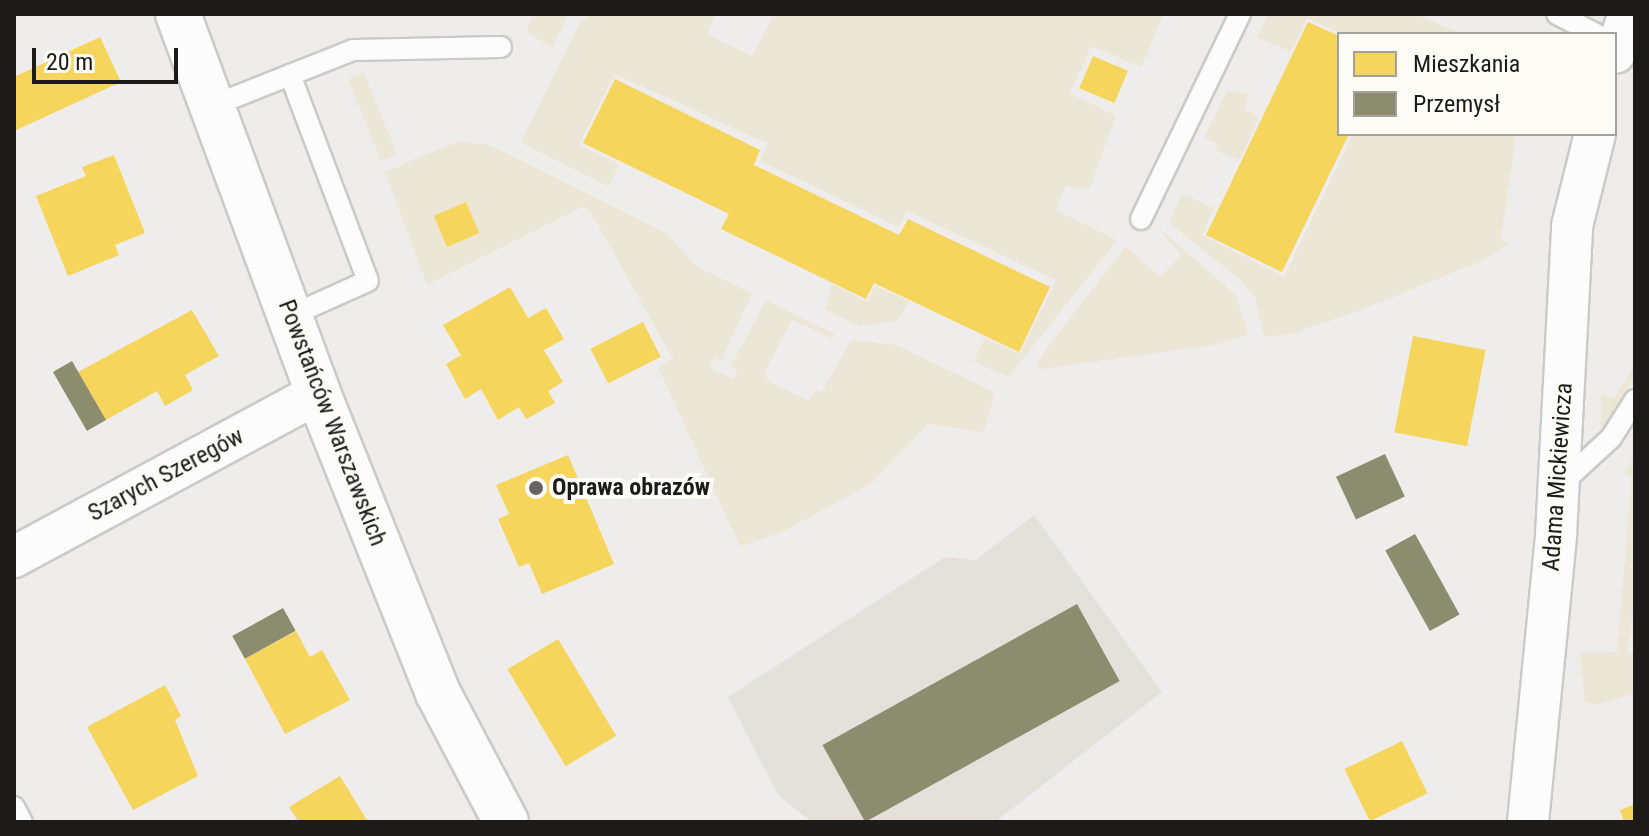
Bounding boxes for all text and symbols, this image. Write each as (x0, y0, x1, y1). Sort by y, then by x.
scale bar (36, 32, 182, 82)
legend (1337, 32, 1617, 136)
text: 20 m (46, 48, 93, 76)
text: Mieszkania (1413, 50, 1520, 78)
text: Przemysł (1413, 90, 1500, 118)
street label: Powstańców Warszawskich (272, 296, 392, 550)
street label: Adama Mickiewicza (1537, 382, 1579, 572)
street label: Szarych Szeregów (83, 422, 249, 528)
place label: Oprawa obrazów (552, 474, 710, 502)
marker: Oprawa obrazów (527, 479, 545, 497)

